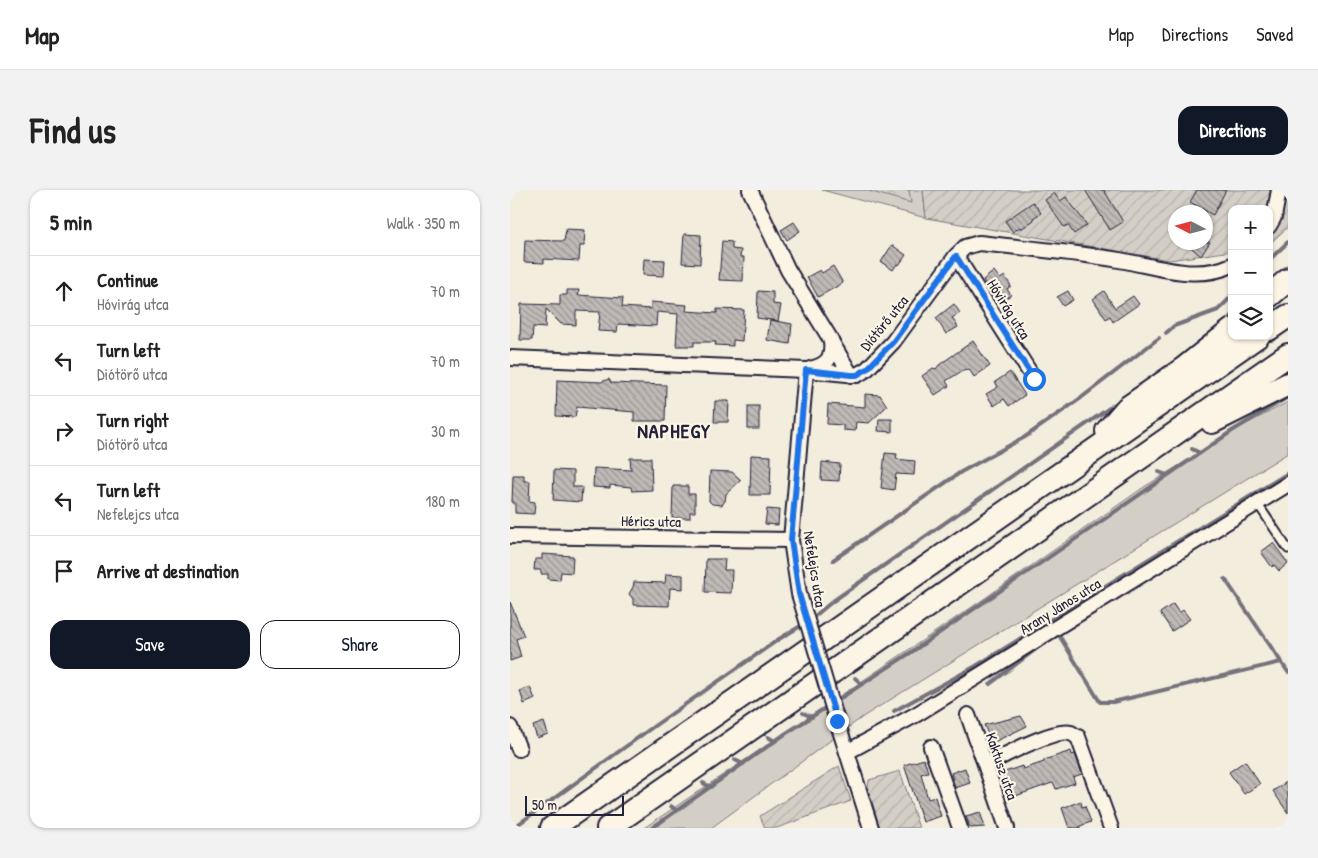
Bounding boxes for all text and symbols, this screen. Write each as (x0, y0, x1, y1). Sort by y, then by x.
text: Map (25, 19, 59, 51)
text: Map (1109, 22, 1134, 47)
text: Directions (1162, 22, 1228, 47)
text: Saved (1256, 22, 1293, 47)
button: Directions (1178, 106, 1288, 155)
text: Find us (30, 107, 116, 154)
north arrow (1168, 205, 1213, 250)
map controls (1228, 205, 1273, 340)
button: + (1228, 205, 1273, 250)
text: 5 min (50, 208, 92, 237)
text: Walk · 350 m (387, 212, 460, 234)
button: − (1228, 250, 1273, 295)
text: Continue (97, 267, 158, 293)
street label: Hóvirág utca (982, 275, 1036, 343)
icon: ahead (50, 277, 78, 305)
text: 70 m (430, 280, 460, 302)
street label: Diótörő utca (855, 291, 913, 355)
text: Hóvirág utca (97, 293, 169, 315)
button: layers (1228, 295, 1273, 340)
text: Turn left (97, 337, 160, 363)
icon: left (50, 347, 78, 375)
text: 70 m (430, 350, 460, 372)
text: Diótörő utca (97, 363, 167, 385)
route start (1023, 368, 1046, 391)
text: Turn right (97, 407, 168, 433)
icon: right (50, 417, 78, 445)
district label: NAPHEGY (637, 417, 711, 444)
text: 30 m (431, 420, 460, 442)
text: Diótörő utca (97, 433, 167, 455)
text: Turn left (97, 477, 160, 503)
icon: left (50, 487, 78, 515)
text: 180 m (426, 490, 460, 512)
text: Nefelejcs utca (97, 503, 179, 525)
street label: Hérics utca (621, 510, 681, 532)
street label: Nefelejcs utca (799, 529, 831, 609)
icon: arrive (50, 557, 78, 585)
text: Arrive at destination (97, 558, 239, 584)
street label: Arany János utca (1015, 573, 1105, 639)
button: Save (50, 620, 250, 669)
button: Share (260, 620, 460, 669)
route end (826, 710, 849, 733)
street label: Kaktusz utca (981, 730, 1023, 802)
scale bar (525, 793, 624, 816)
text: 50 m (532, 795, 557, 814)

